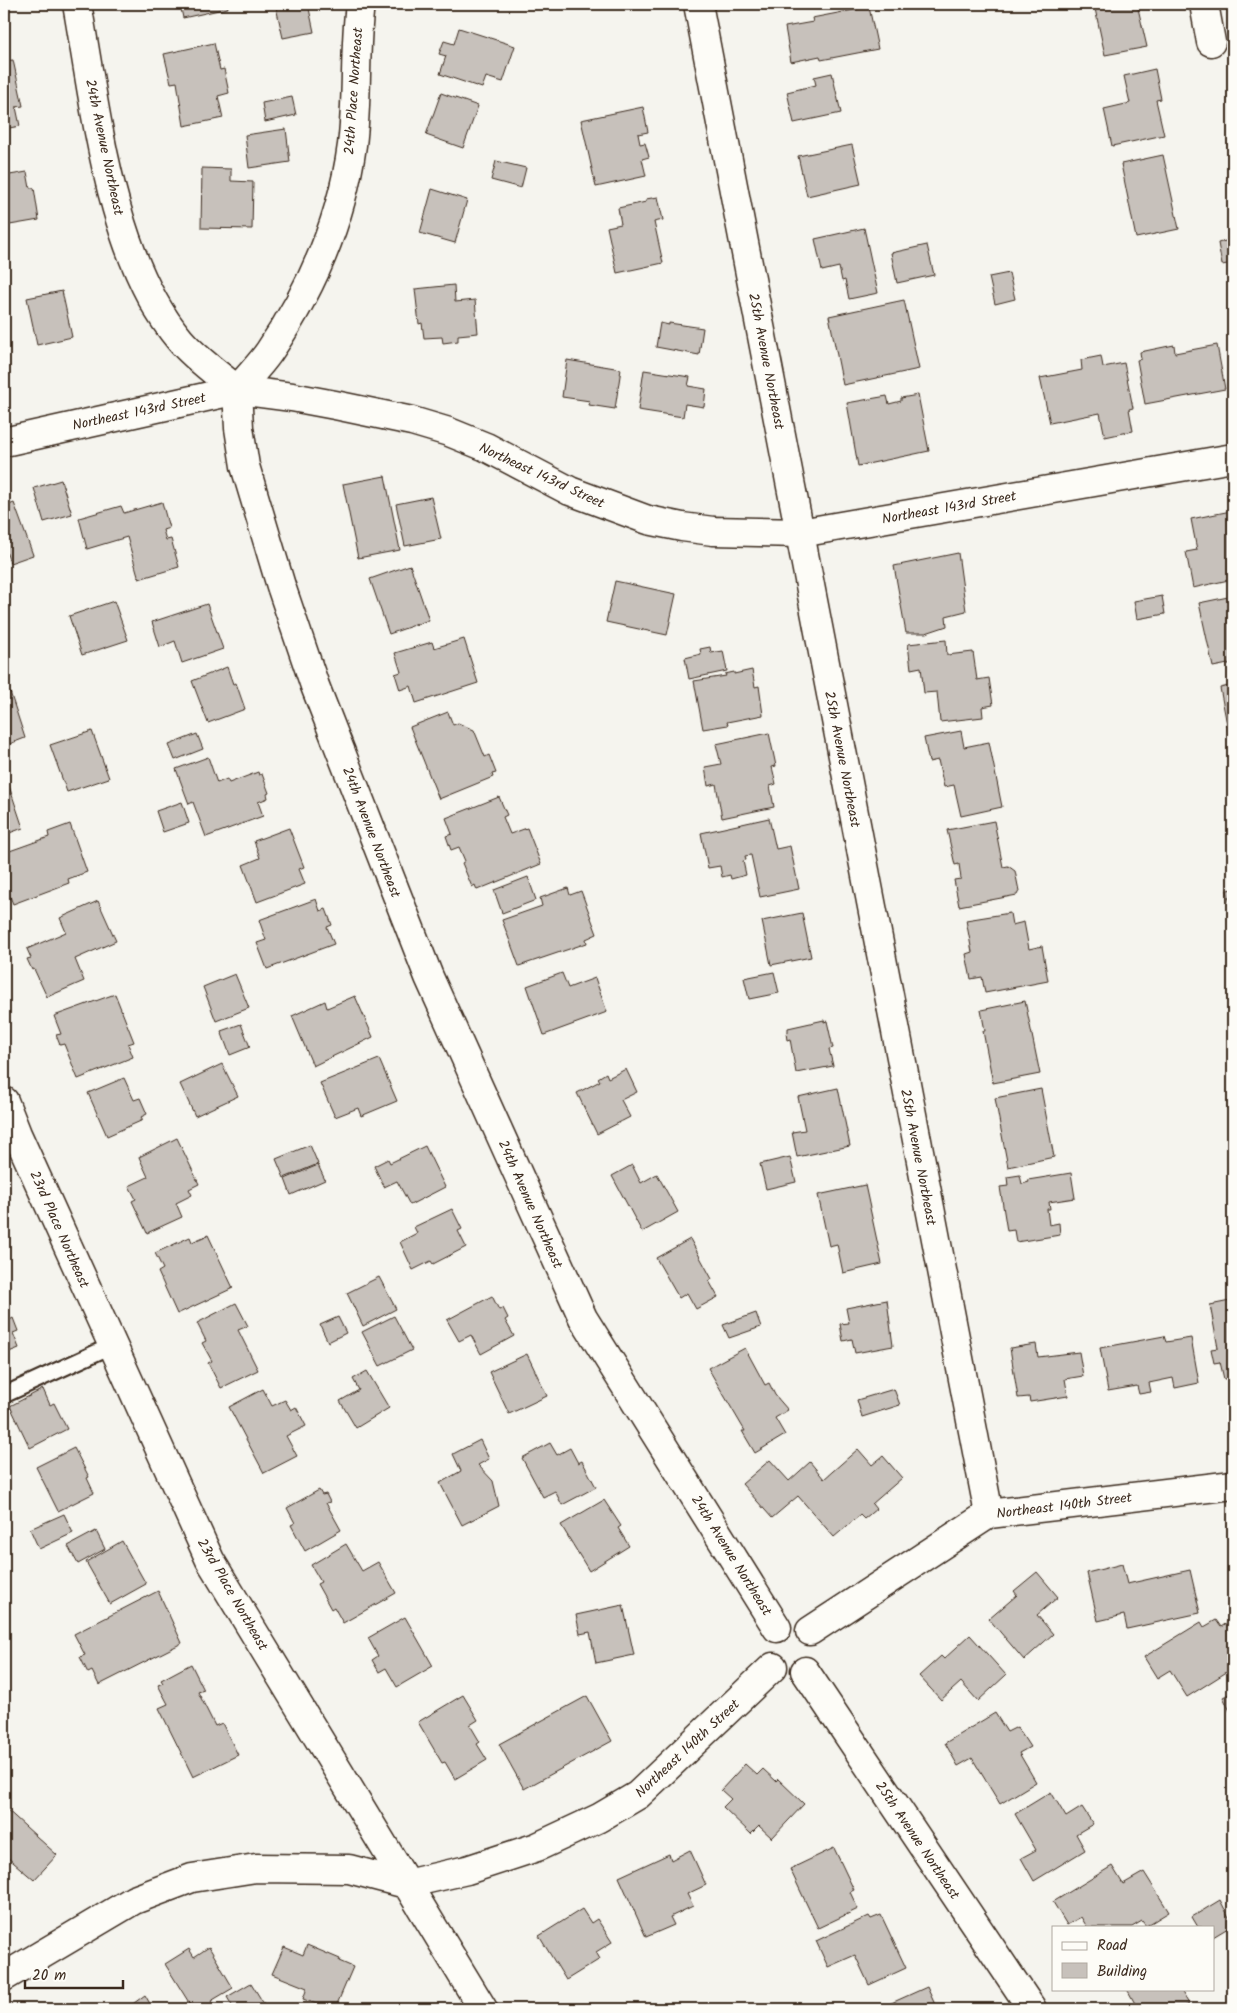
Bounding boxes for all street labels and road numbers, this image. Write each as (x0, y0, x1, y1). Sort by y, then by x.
street label: 24th Place Northeast (339, 26, 369, 156)
street label: 24th Avenue Northeast (79, 77, 129, 218)
street label: 25th Avenue Northeast (742, 291, 790, 432)
street label: Northeast 143rd Street (70, 387, 209, 437)
street label: Northeast 143rd Street (475, 437, 608, 515)
street label: Northeast 143rd Street (880, 485, 1019, 531)
street label: 25th Avenue Northeast (818, 689, 866, 830)
street label: 24th Avenue Northeast (336, 764, 406, 902)
street label: 25th Avenue Northeast (894, 1087, 942, 1228)
street label: 24th Avenue Northeast (492, 1137, 569, 1273)
street label: 23rd Place Northeast (23, 1167, 95, 1292)
street label: Northeast 140th Street (995, 1487, 1134, 1525)
street label: 24th Avenue Northeast (685, 1491, 778, 1621)
street label: 23rd Place Northeast (191, 1534, 274, 1655)
street label: Northeast 140th Street (630, 1694, 745, 1803)
street label: 25th Avenue Northeast (869, 1777, 965, 1905)

